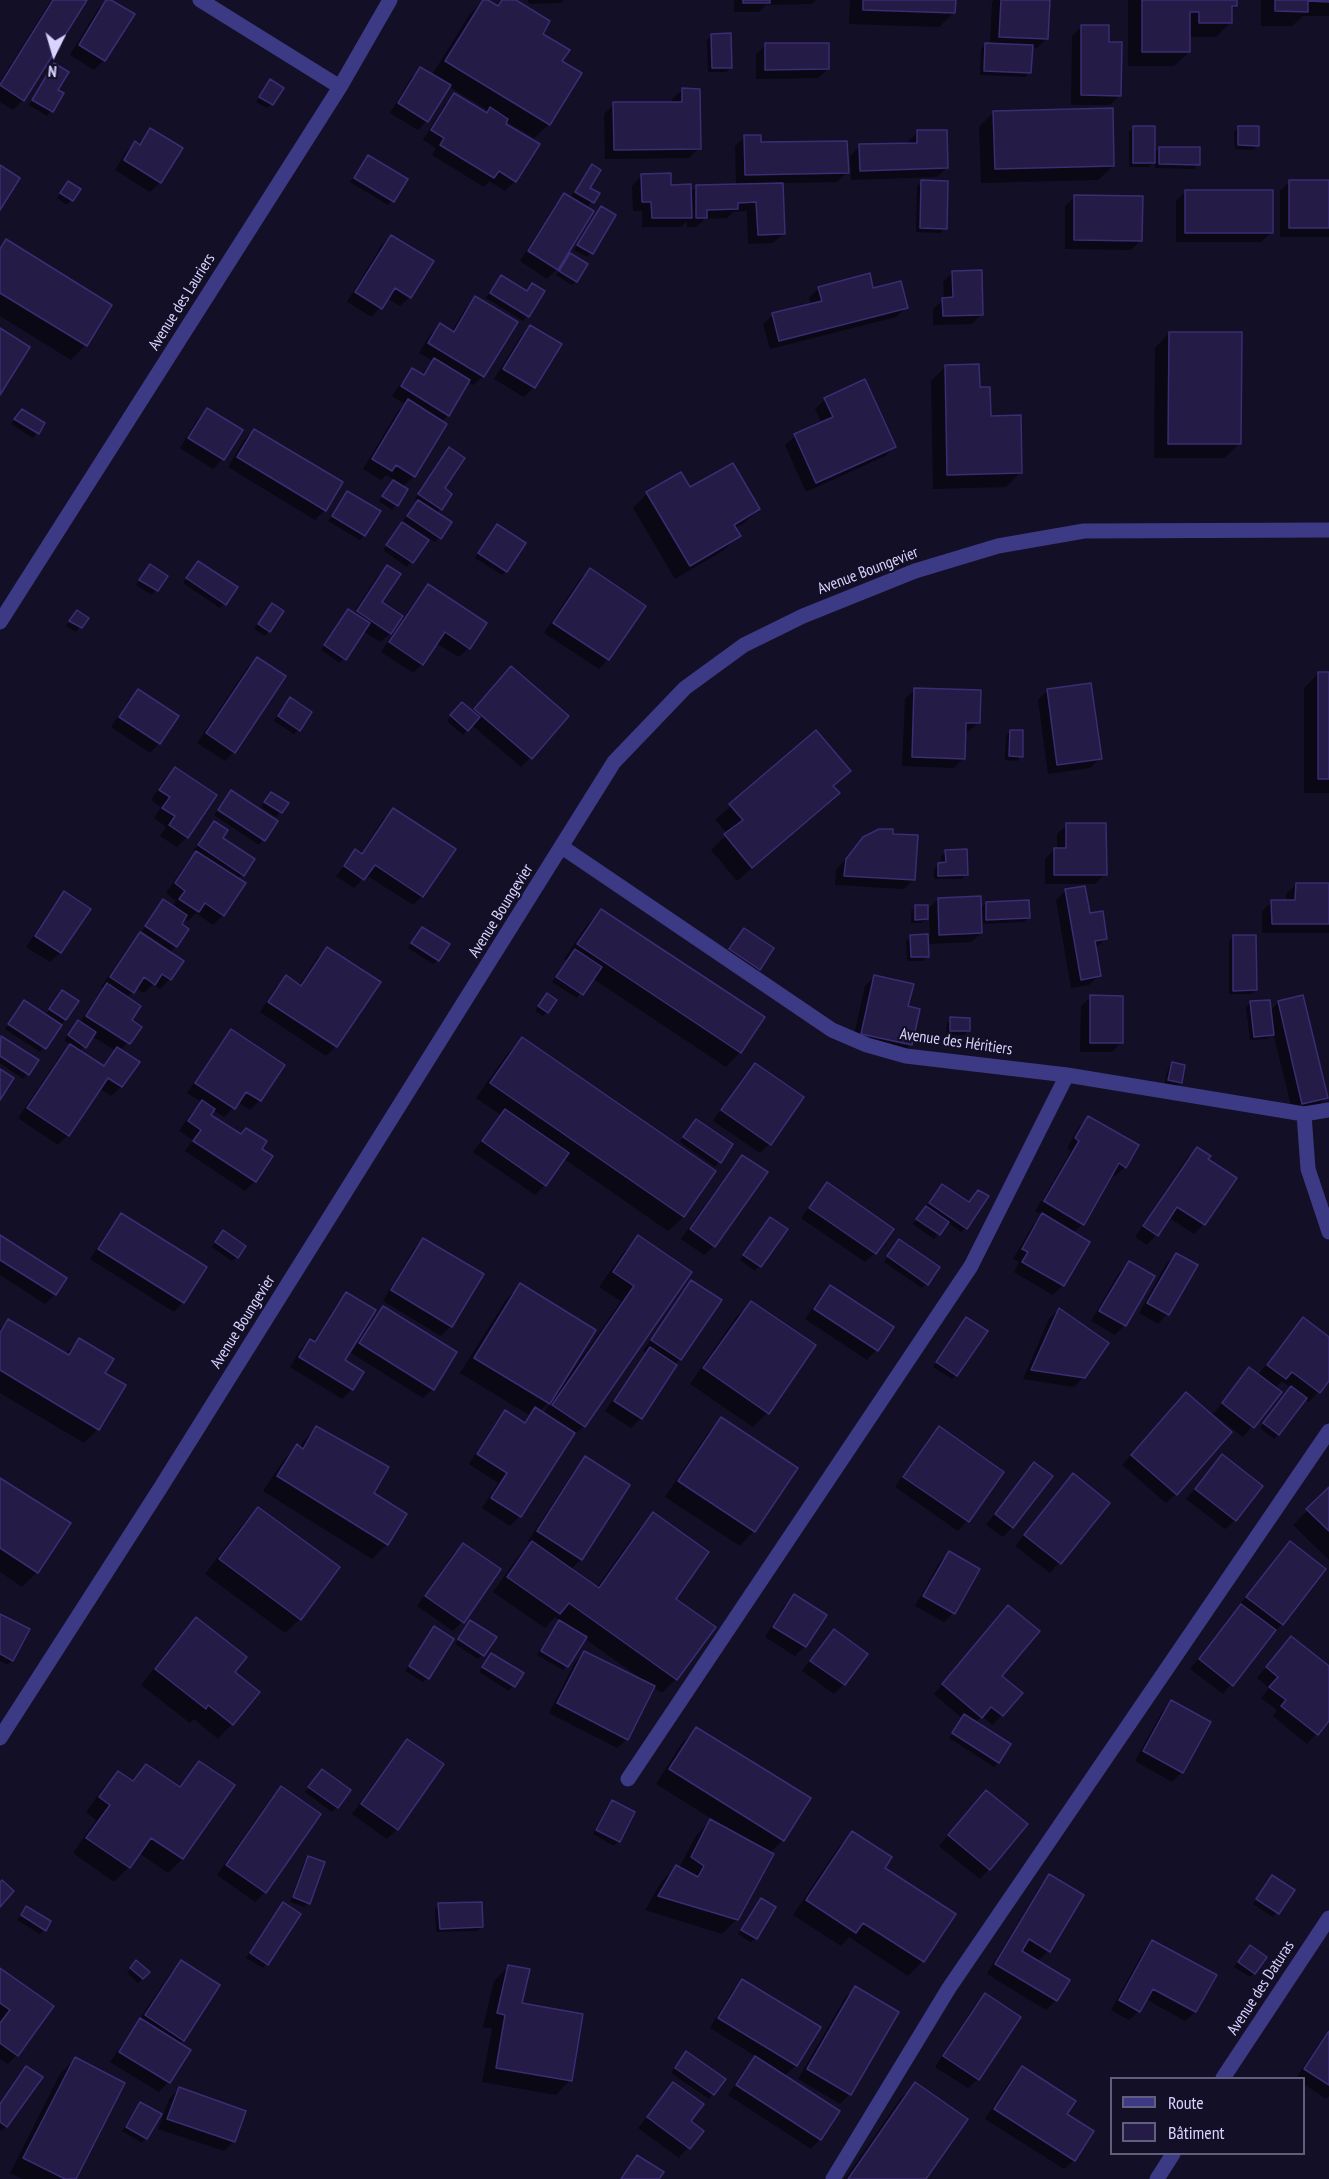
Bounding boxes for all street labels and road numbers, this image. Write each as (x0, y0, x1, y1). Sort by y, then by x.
street label: Avenue des Lauriers (145, 250, 219, 354)
street label: Avenue Boungevier (815, 543, 921, 599)
street label: Avenue Boungevier (465, 861, 537, 961)
street label: Avenue des Héritiers (898, 1025, 1014, 1059)
street label: Avenue Boungevier (207, 1272, 279, 1372)
street label: Avenue des Daturas (1223, 1937, 1299, 2039)

